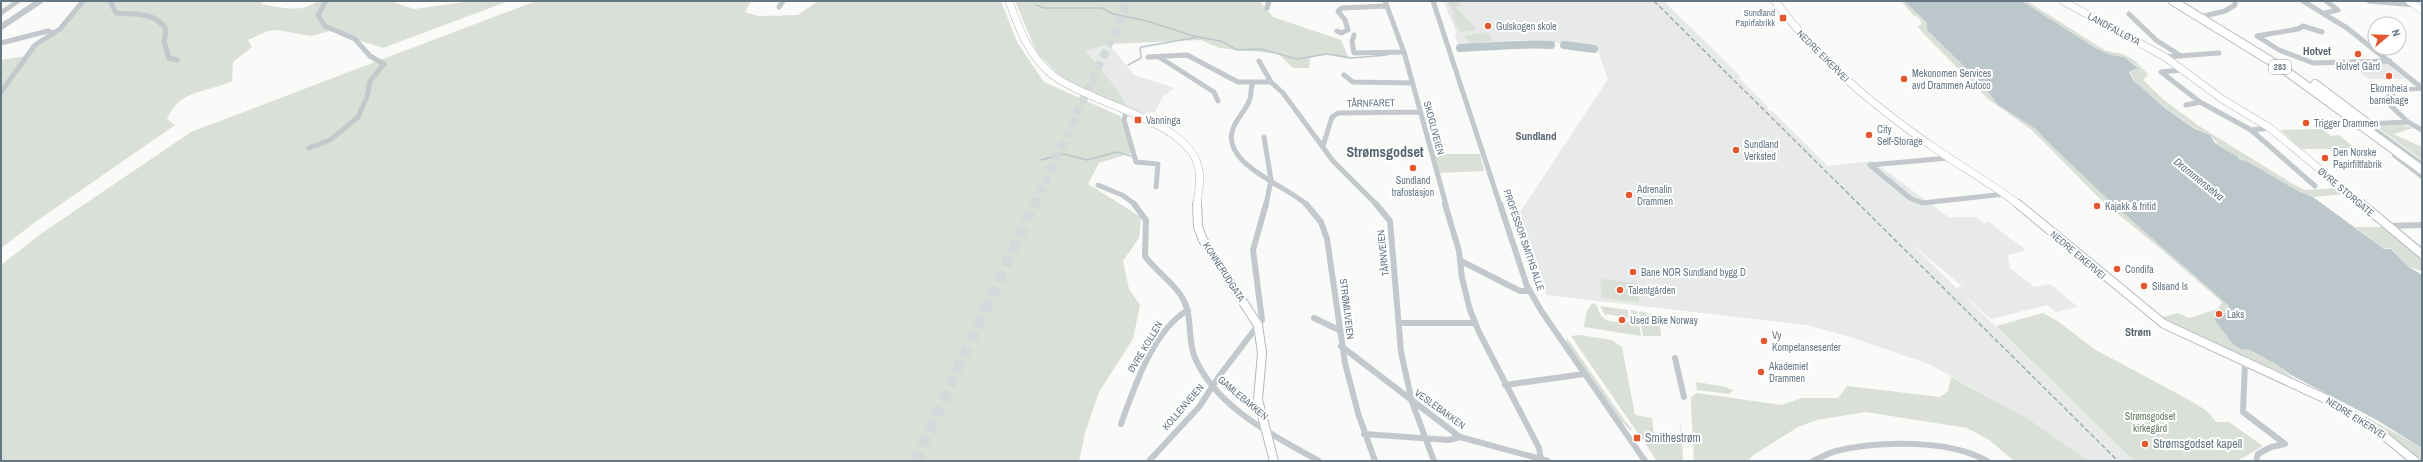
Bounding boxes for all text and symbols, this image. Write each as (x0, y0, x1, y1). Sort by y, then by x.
place label: Sundland Papirfabrikk (1735, 7, 1775, 29)
street label: LANDFALLØYA (2085, 10, 2143, 49)
marker: Sundland Papirfabrikk (1778, 13, 1788, 23)
north arrow (2367, 16, 2407, 56)
place label: Gulskogen skole (1496, 20, 1557, 33)
marker: Gulskogen skole (1483, 21, 1493, 31)
street label: NEDRE EIKERVEI (1794, 27, 1852, 85)
text: N (2389, 27, 2404, 38)
district label: Hotvet (2303, 44, 2331, 58)
marker: Hotvet Gård (2353, 49, 2363, 59)
road number: 283 (2269, 60, 2291, 74)
place label: Hotvet Gård (2336, 60, 2380, 73)
place label: Mekonomen Services avd Drammen Autoco (1912, 67, 1991, 92)
marker: Ekornheia barnehage (2384, 71, 2394, 81)
marker: Mekonomen Services avd Drammen Autoco (1899, 74, 1909, 84)
place label: Ekornheia barnehage (2369, 82, 2409, 107)
street label: TÅRNFARET (1347, 96, 1395, 110)
street label: SKOGLIVEIEN (1421, 100, 1447, 156)
place label: Vanninga (1146, 114, 1181, 127)
marker: Vanninga (1133, 115, 1143, 125)
place label: Trigger Drammen (2314, 117, 2378, 130)
marker: Trigger Drammen (2301, 118, 2311, 128)
place label: City Self-Storage (1877, 123, 1923, 148)
district label: Sundland (1515, 129, 1557, 143)
marker: City Self-Storage (1864, 130, 1874, 140)
place label: Sundland Verksted (1744, 138, 1779, 163)
district label: Strømsgodset (1346, 143, 1424, 161)
marker: Sundland Verksted (1731, 145, 1741, 155)
place label: Den Norske Papirfiltfabrik (2333, 146, 2383, 171)
marker: Den Norske Papirfiltfabrik (2320, 153, 2330, 163)
water label: Drammenselva (2171, 154, 2227, 204)
marker: Sundland trafostasjon (1408, 163, 1418, 173)
street label: ØVRE STORGATE (2315, 165, 2377, 219)
place label: Sundland trafostasjon (1392, 174, 1434, 199)
place label: Adrenalin Drammen (1636, 183, 1673, 208)
street label: PROFESSOR SMITHS ALLE (1500, 187, 1548, 293)
marker: Adrenalin Drammen (1624, 190, 1634, 200)
place label: Kajakk & fritid (2105, 200, 2156, 213)
marker: Kajakk & fritid (2092, 201, 2102, 211)
street label: NEDRE EIKERVEI (2048, 228, 2108, 282)
street label: TÅRNVEIEN (1374, 229, 1392, 277)
street label: KONNERUDGATA (1200, 240, 1248, 305)
place label: Condifa (2125, 263, 2154, 276)
marker: Condifa (2112, 264, 2122, 274)
place label: Bane NOR Sundland bygg D (1641, 266, 1746, 279)
marker: Bane NOR Sundland bygg D (1628, 267, 1638, 277)
street label: STRØMLIVEIEN (1337, 278, 1357, 340)
place label: Silsand Is (2152, 280, 2188, 293)
marker: Silsand Is (2139, 281, 2149, 291)
place label: Talentgården (1628, 284, 1676, 297)
marker: Talentgården (1615, 285, 1625, 295)
place label: Laks (2227, 308, 2244, 321)
marker: Laks (2214, 309, 2224, 319)
place label: Used Bike Norway (1630, 314, 1699, 327)
marker: Used Bike Norway (1617, 315, 1627, 325)
street label: ØVRE KOLLEN (1125, 319, 1166, 375)
district label: Strøm (2125, 325, 2151, 339)
place label: Vy Kompetansesenter (1772, 329, 1841, 354)
marker: Vy Kompetansesenter (1759, 336, 1769, 346)
place label: Akademiet Drammen (1768, 360, 1809, 385)
marker: Akademiet Drammen (1756, 367, 1766, 377)
street label: GAMLEBAKKEN (1215, 373, 1271, 423)
street label: KOLLENVEIEN (1159, 381, 1207, 433)
street label: VESLEBAKKEN (1412, 386, 1468, 432)
street label: NEDRE EIKERVEI (2323, 394, 2389, 442)
park label: Strømsgodset kirkegård (2125, 410, 2176, 435)
place label: Smithestrøm (1645, 430, 1701, 446)
marker: Smithestrøm (1632, 433, 1642, 443)
place label: Strømsgodset kapell (2153, 436, 2242, 452)
marker: Strømsgodset kapell (2140, 439, 2150, 449)

